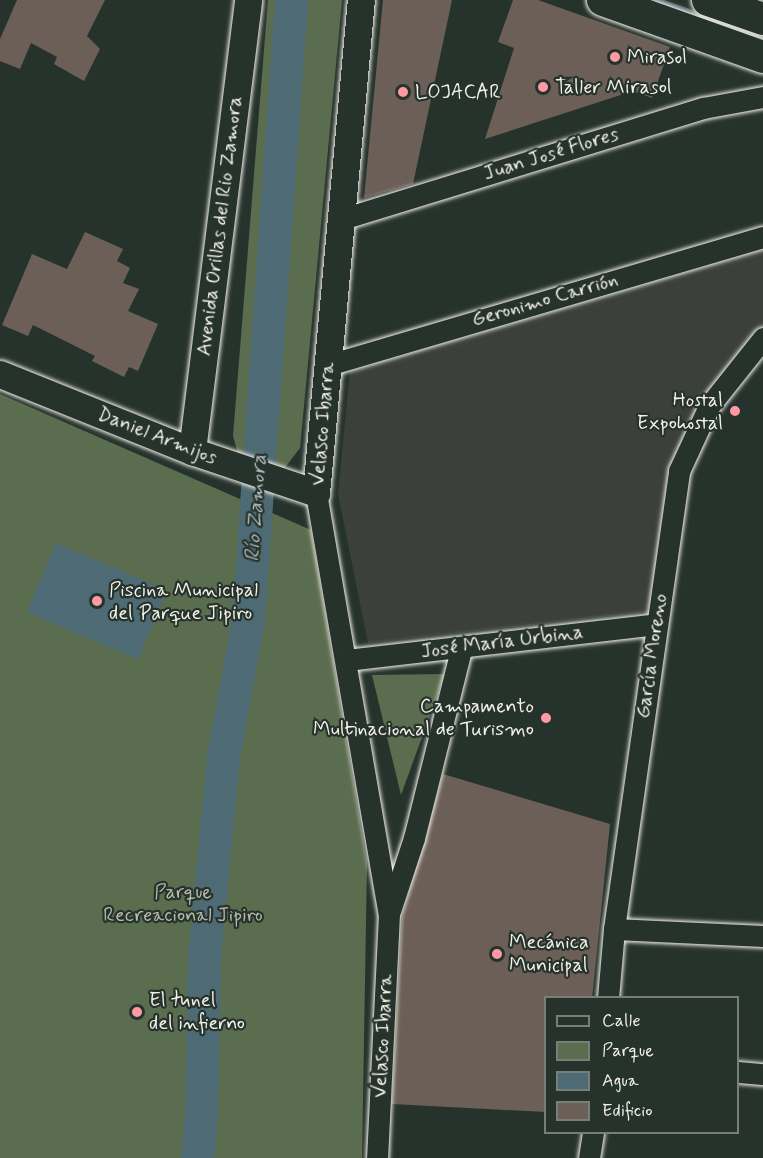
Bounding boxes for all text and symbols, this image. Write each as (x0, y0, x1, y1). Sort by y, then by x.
place label: Mirasol (627, 45, 687, 69)
marker: Mirasol (608, 50, 622, 64)
place label: Taller Mirasol (555, 75, 666, 99)
place label: LOJACAR (415, 80, 501, 104)
marker: Taller Mirasol (536, 80, 550, 94)
marker: LOJACAR (396, 85, 410, 99)
street label: Avenida Orillas del Rio Zamora (192, 93, 248, 359)
street label: Juan José Flores (480, 122, 622, 186)
street label: Geronimo Carrión (469, 268, 621, 332)
street label: Velasco Ibarra (306, 361, 340, 487)
place label: Hostal Expohostal (637, 388, 723, 435)
street label: Daniel Armijos (94, 402, 220, 470)
marker: Hostal Expohostal (728, 404, 742, 418)
water label: Río Zamora (240, 452, 272, 564)
place label: Piscina Municipal del Parque Jipiro (109, 578, 252, 625)
street label: García Moreno (631, 592, 673, 720)
marker: Piscina Municipal del Parque Jipiro (90, 594, 104, 608)
street label: José María Urbina (419, 620, 585, 664)
place label: Campamento Multinacional de Turismo (324, 694, 534, 741)
marker: Campamento Multinacional de Turismo (539, 711, 553, 725)
park label: Parque Recreacional Jipiro (103, 880, 263, 927)
place label: Mecánica Municipal (509, 930, 589, 977)
marker: Mecánica Municipal (490, 947, 504, 961)
street label: Velasco Ibarra (368, 973, 398, 1099)
place label: El tunel del infierno (149, 988, 239, 1035)
legend (544, 996, 739, 1134)
marker: El tunel del infierno (130, 1005, 144, 1019)
text: Calle (602, 1009, 641, 1033)
text: Parque (602, 1039, 654, 1063)
text: Agua (602, 1069, 639, 1093)
text: Edificio (602, 1099, 653, 1123)

